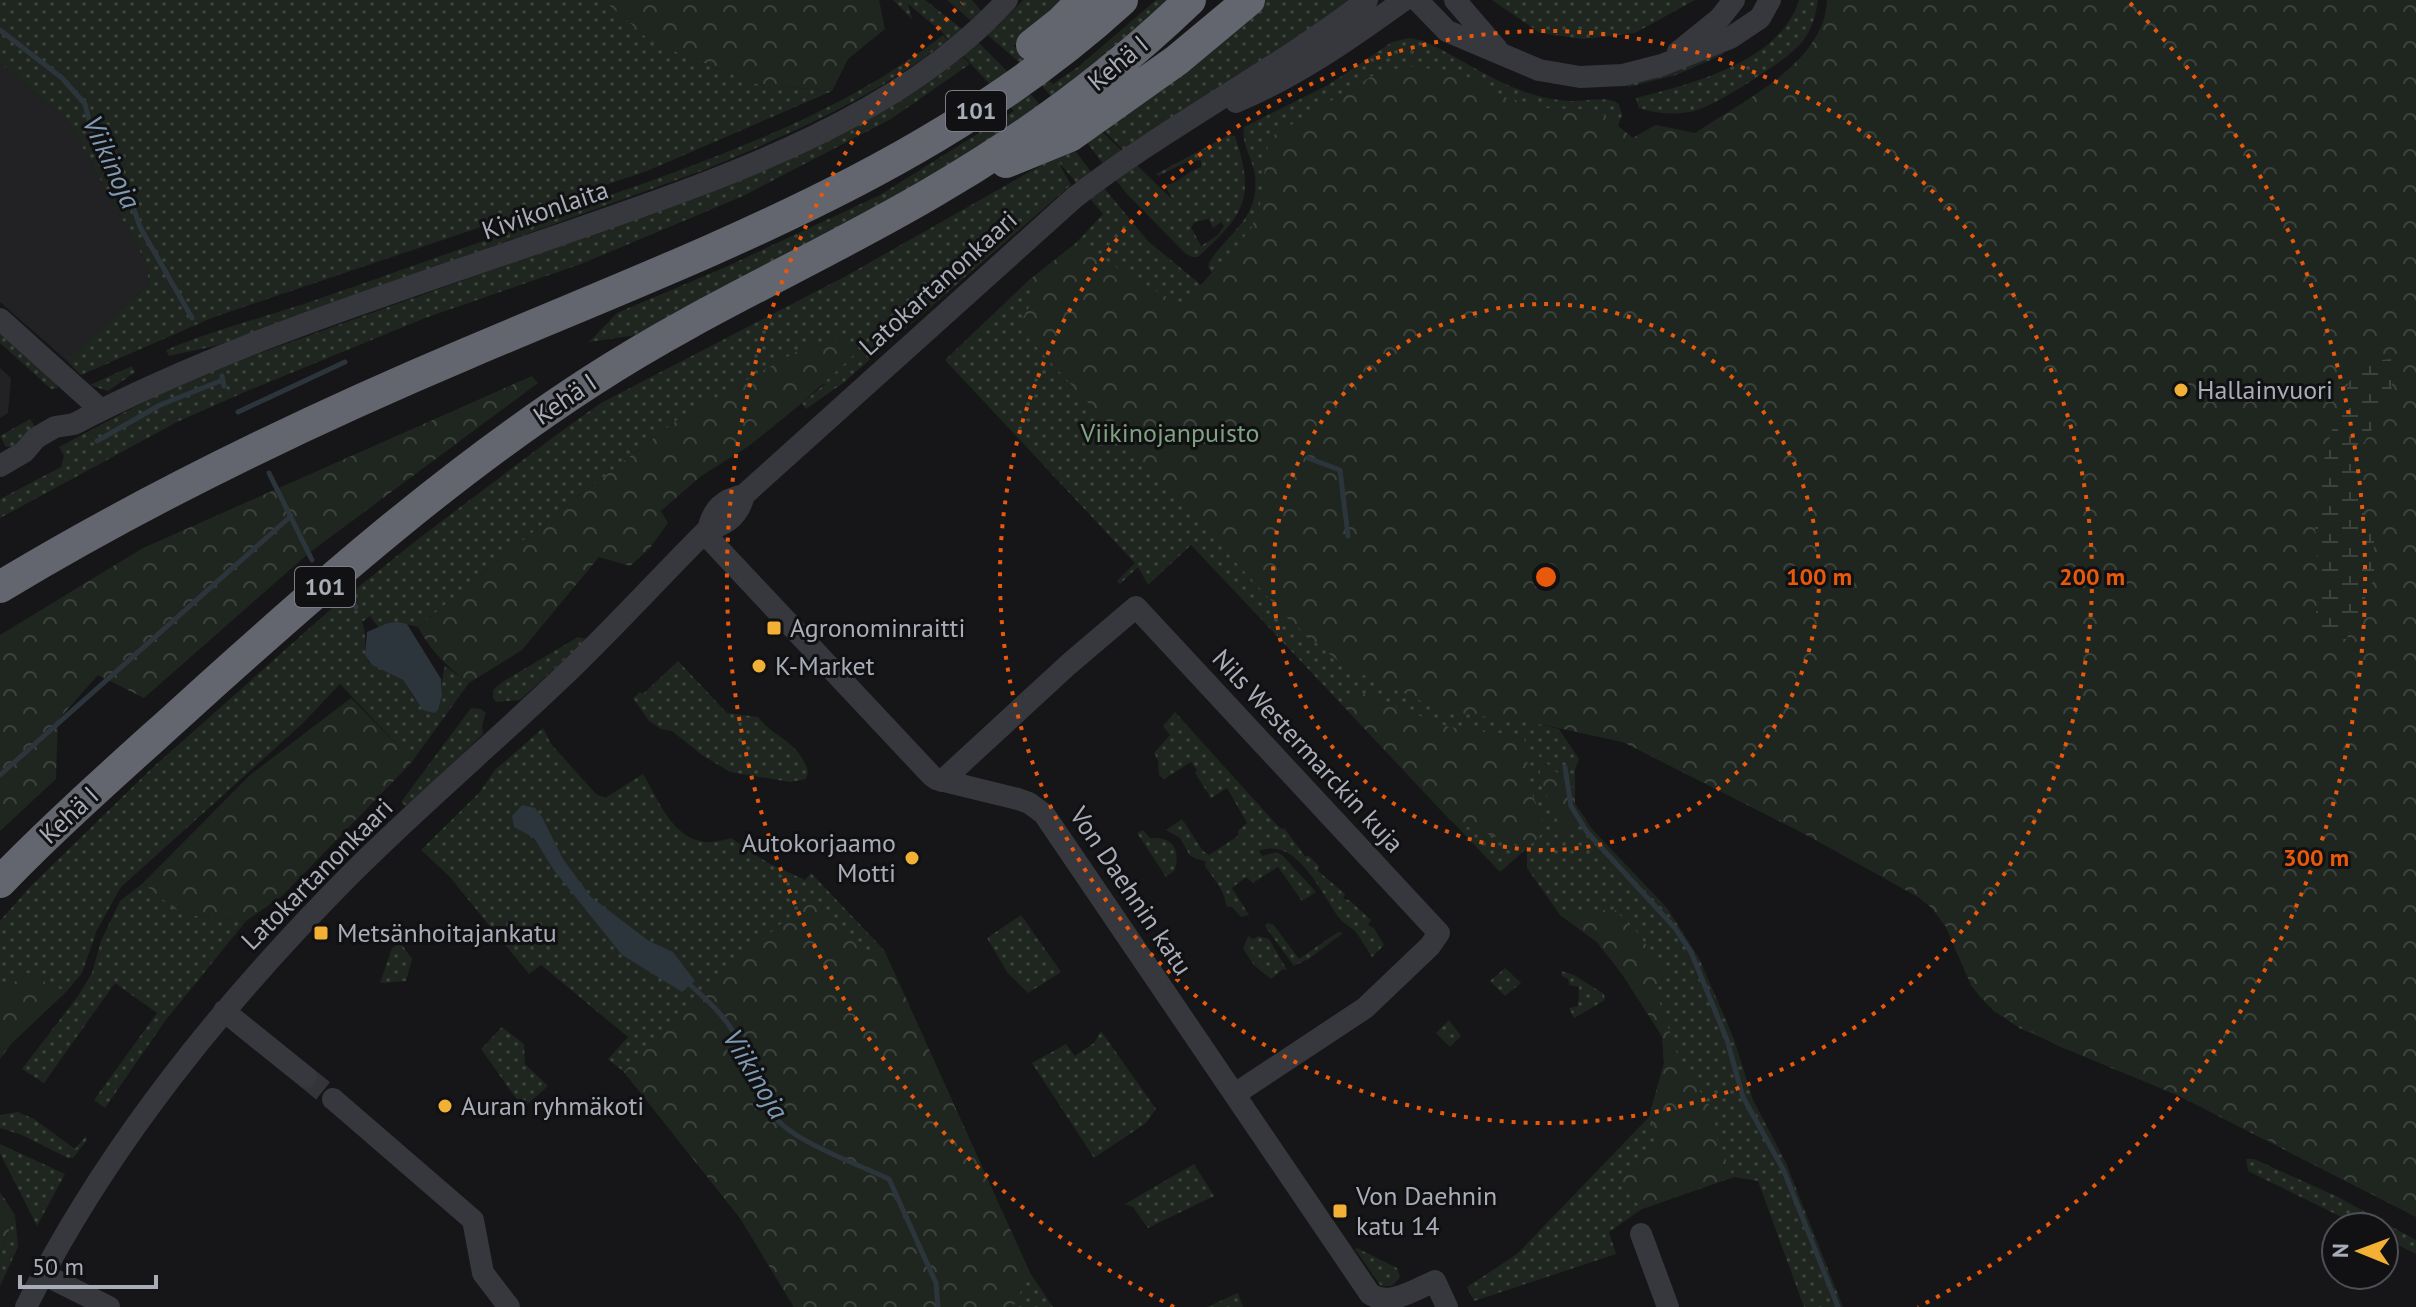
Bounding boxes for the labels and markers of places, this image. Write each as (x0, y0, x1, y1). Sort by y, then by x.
place label: Hallainvuori (2197, 373, 2333, 406)
marker: Hallainvuori (2172, 381, 2190, 399)
centre of rings (1532, 563, 1560, 591)
place label: Agronominraitti (790, 611, 965, 644)
marker: Agronominraitti (765, 619, 783, 637)
place label: K-Market (775, 649, 875, 682)
marker: K-Market (750, 657, 768, 675)
place label: Autokorjaamo Motti (742, 826, 896, 889)
marker: Autokorjaamo Motti (903, 849, 921, 867)
place label: Metsänhoitajankatu (337, 916, 557, 949)
marker: Metsänhoitajankatu (312, 924, 330, 942)
place label: Auran ryhmäkoti (461, 1089, 644, 1122)
marker: Auran ryhmäkoti (436, 1097, 454, 1115)
place label: Von Daehnin katu 14 (1355, 1179, 1497, 1242)
marker: Von Daehnin katu 14 (1331, 1202, 1349, 1220)

